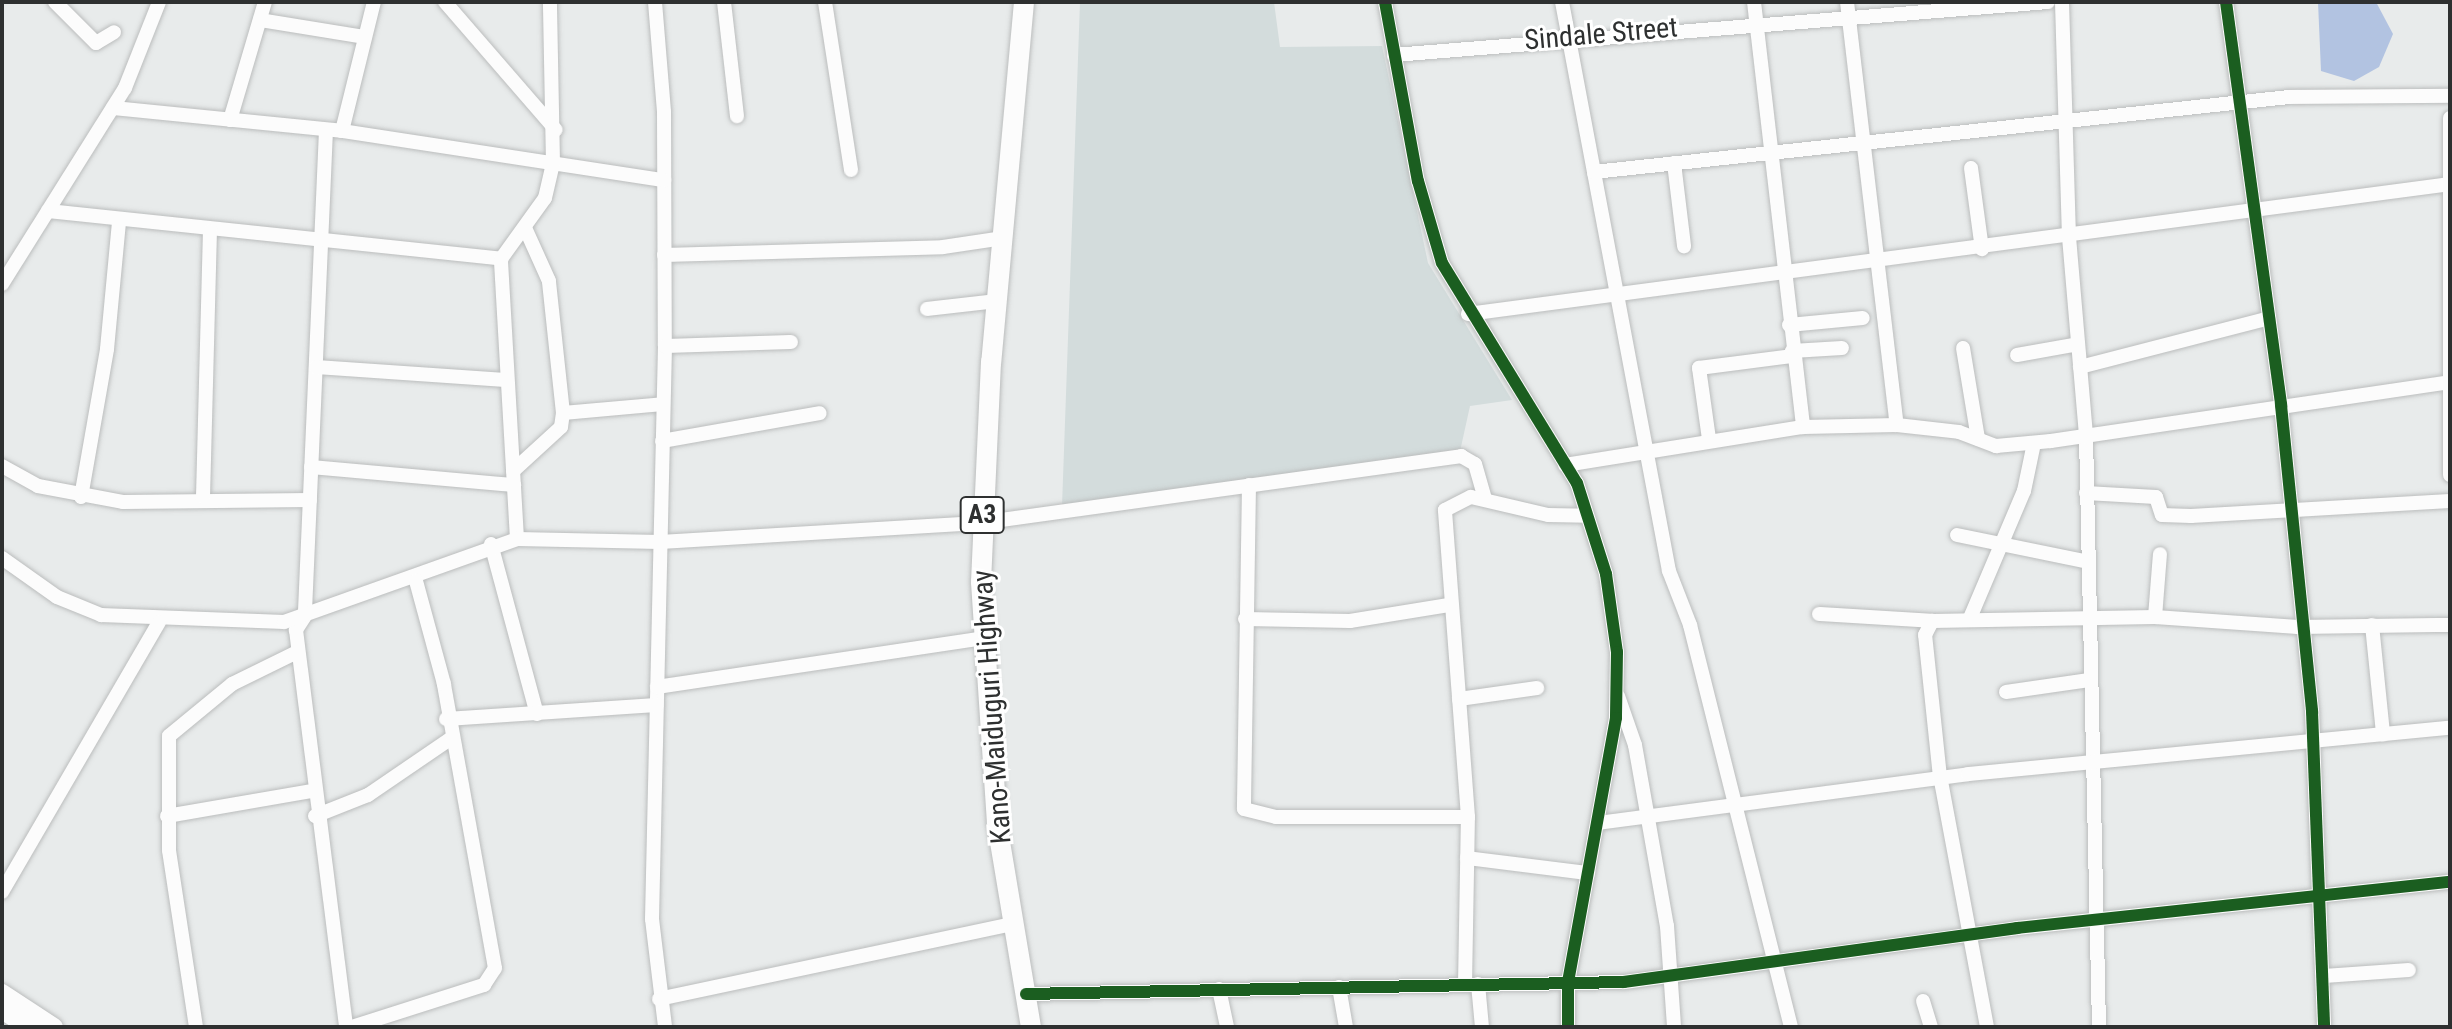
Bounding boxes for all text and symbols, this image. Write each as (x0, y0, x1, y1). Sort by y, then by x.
street label: Sindale Street (1523, 11, 1679, 57)
road number: A3 (958, 493, 1006, 537)
street label: Kano-Maiduguri Highway (966, 569, 1018, 845)

